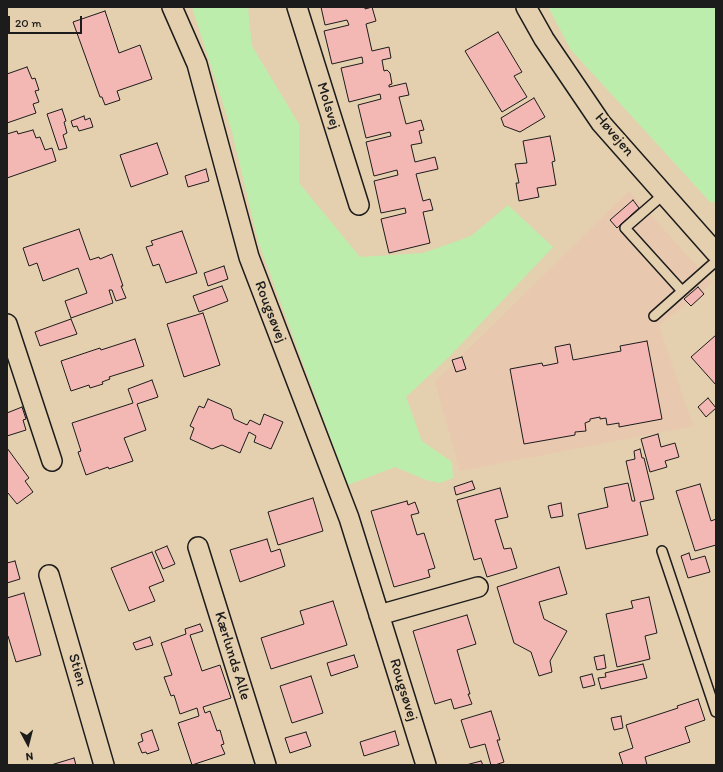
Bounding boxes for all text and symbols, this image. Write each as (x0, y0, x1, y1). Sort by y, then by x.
scale bar (10, 8, 84, 34)
text: 20 m (15, 16, 42, 30)
street label: Molsvej (312, 80, 344, 132)
street label: Høvejen (591, 109, 637, 161)
street label: Rougsøvej (250, 279, 290, 345)
street label: Kærlunds Alle (210, 610, 254, 702)
street label: Stien (64, 652, 90, 688)
street label: Rougsøvej (385, 656, 421, 724)
north arrow (8, 724, 48, 764)
text: N (25, 750, 34, 763)

